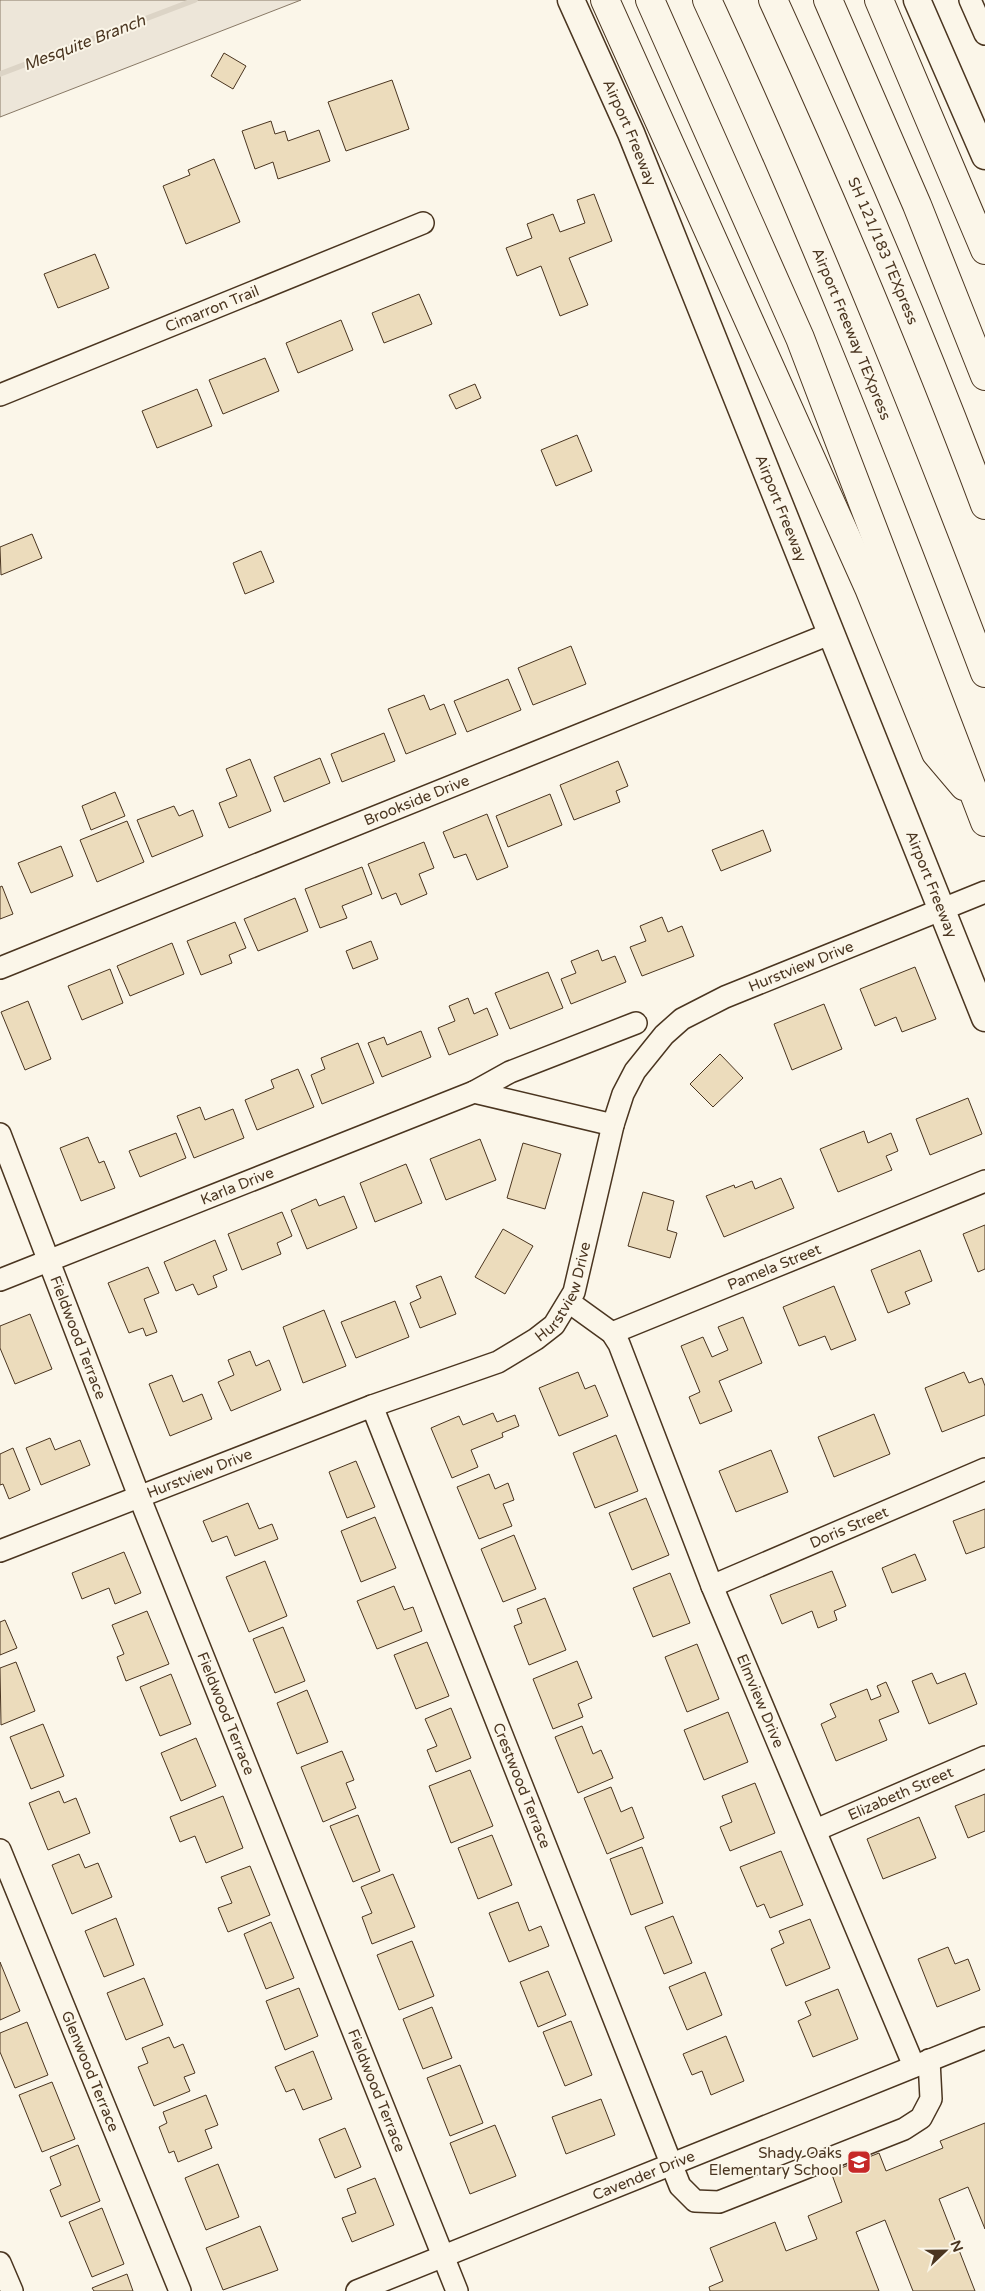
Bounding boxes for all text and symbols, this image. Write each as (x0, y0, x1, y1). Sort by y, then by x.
water label: Mesquite Branch (21, 10, 149, 75)
street label: Airport Freeway (599, 77, 660, 188)
street label: SH 121/183 TEXpress (844, 174, 922, 327)
street label: Airport Freeway TEXpress (808, 245, 895, 423)
street label: Cimarron Trail (163, 282, 262, 336)
street label: Airport Freeway (752, 452, 811, 564)
street label: Brookside Drive (361, 771, 472, 830)
street label: Airport Freeway (902, 828, 961, 940)
street label: Hurstview Drive (746, 937, 856, 996)
street label: Karla Drive (198, 1163, 276, 1209)
street label: Hurstview Drive (531, 1240, 594, 1345)
street label: Pamela Street (725, 1240, 824, 1294)
street label: Fieldwood Terrace (46, 1273, 110, 1402)
street label: Hurstview Drive (144, 1445, 255, 1502)
street label: Doris Street (807, 1502, 891, 1552)
street label: Fieldwood Terrace (193, 1649, 259, 1778)
street label: Elmview Drive (733, 1651, 788, 1750)
street label: Crestwood Terrace (489, 1720, 555, 1851)
street label: Elizabeth Street (845, 1763, 956, 1824)
street label: Glenwood Terrace (58, 2008, 123, 2134)
street label: Fieldwood Terrace (344, 2026, 409, 2155)
place label: Shady Oaks Elementary School (709, 2144, 842, 2179)
street label: Cavender Drive (590, 2147, 697, 2204)
school or university icon: Shady Oaks Elementary School (846, 2149, 872, 2175)
north arrow (920, 2226, 970, 2276)
text: N (947, 2238, 967, 2255)

